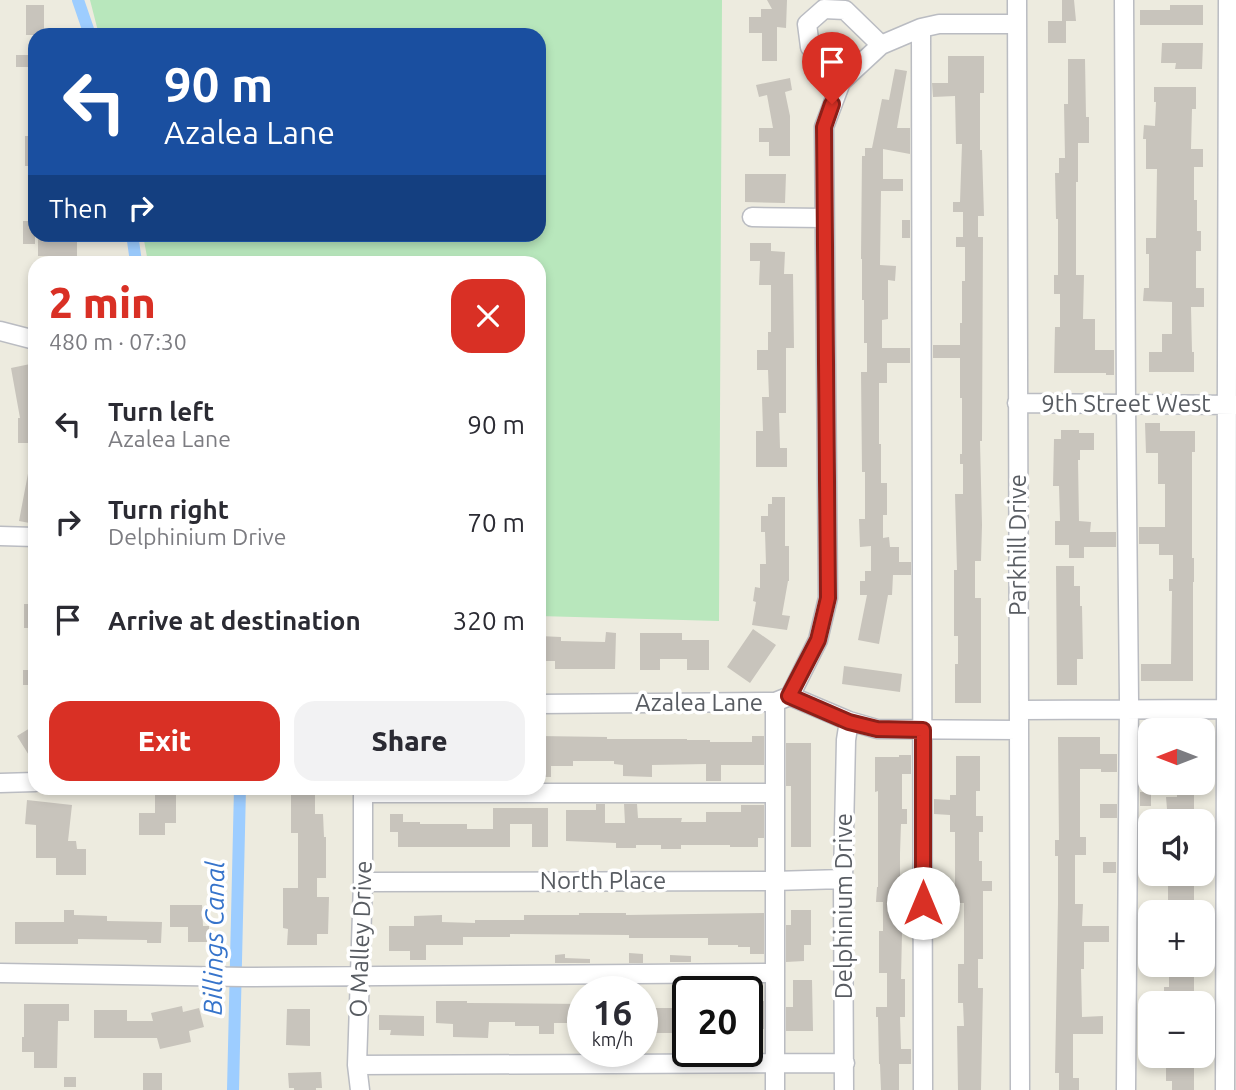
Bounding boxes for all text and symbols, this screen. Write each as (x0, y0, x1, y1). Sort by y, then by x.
pin (802, 32, 862, 104)
icon: arrive (813, 43, 851, 81)
icon: left (49, 56, 140, 147)
text: 90 m (164, 56, 273, 111)
text: Azalea Lane (164, 114, 335, 150)
icon: right (122, 189, 160, 227)
text: Then (49, 194, 108, 223)
text: 2 min (49, 279, 156, 326)
button: close (451, 279, 525, 353)
text: 480 m · 07:30 (49, 329, 187, 354)
street label: 9th Street West (1041, 390, 1211, 417)
text: Turn left (108, 397, 214, 426)
icon: left (49, 405, 87, 443)
text: 90 m (467, 410, 525, 439)
text: Azalea Lane (108, 426, 231, 451)
street label: Parkhill Drive (1004, 474, 1031, 616)
text: Turn right (108, 495, 229, 524)
icon: right (49, 503, 87, 541)
text: 70 m (467, 508, 525, 537)
text: Delphinium Drive (108, 524, 286, 549)
icon: arrive (49, 601, 87, 639)
text: Arrive at destination (108, 606, 361, 635)
text: 320 m (453, 606, 525, 635)
street label: Azalea Lane (635, 689, 763, 716)
button: Exit (49, 701, 280, 781)
button: Share (294, 701, 525, 781)
north arrow (1138, 718, 1214, 794)
map controls (1138, 718, 1215, 1068)
button: sound (1138, 809, 1215, 886)
street label: Delphinium Drive (830, 813, 857, 999)
water label: Billings Canal (198, 860, 229, 1016)
street label: O Malley Drive (344, 860, 377, 1018)
position arrow (886, 866, 960, 940)
street label: North Place (540, 867, 666, 894)
button: + (1138, 900, 1215, 977)
speed limit sign: 20 (672, 976, 763, 1067)
button: − (1138, 991, 1215, 1068)
text: 16 (593, 992, 632, 1032)
text: km/h (592, 1029, 633, 1049)

